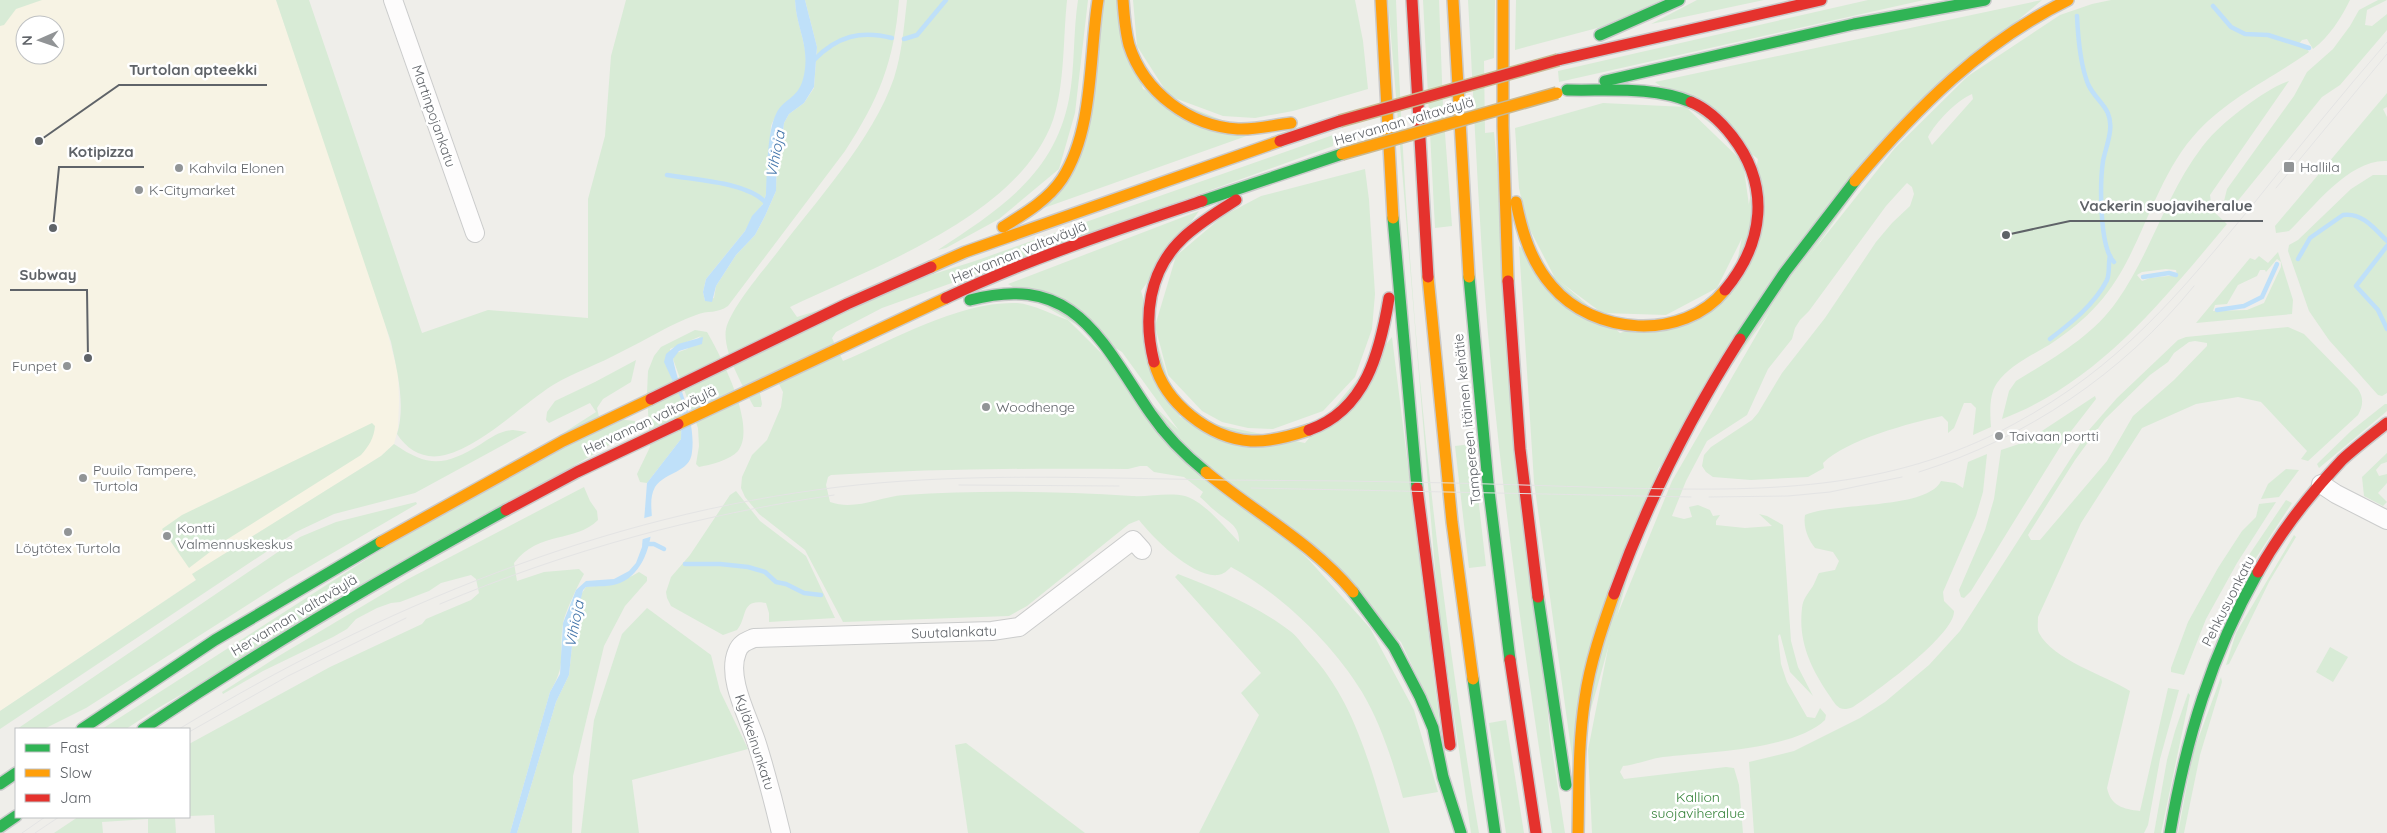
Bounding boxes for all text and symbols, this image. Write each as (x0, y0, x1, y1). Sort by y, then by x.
north arrow (15, 15, 65, 65)
text: N (18, 35, 36, 46)
callout: Turtolan apteekki (119, 55, 267, 85)
text: Turtolan apteekki (129, 60, 257, 79)
street label: Martinpojankatu (408, 62, 460, 170)
street label: Hervannan valtaväylä (1332, 92, 1476, 150)
water label: Vihioja (761, 128, 789, 179)
callout: Kotipizza (59, 137, 144, 167)
text: Kotipizza (68, 142, 134, 161)
place label: Hallila (2300, 158, 2340, 176)
place label: Kahvila Elonen (189, 159, 284, 177)
marker: Hallila (2282, 160, 2296, 174)
marker: Kahvila Elonen (173, 162, 185, 174)
place label: K-Citymarket (149, 181, 235, 199)
marker: K-Citymarket (133, 184, 145, 196)
callout: Vackerin suojaviheralue (2070, 191, 2263, 221)
text: Vackerin suojaviheralue (2079, 196, 2253, 215)
street label: Hervannan valtaväylä (949, 217, 1089, 287)
callout: Subway (10, 260, 87, 290)
text: Subway (20, 265, 77, 284)
street label: Tampereen itäinen kehätie (1449, 333, 1485, 505)
place label: Funpet (12, 357, 57, 375)
marker: Funpet (61, 360, 73, 372)
street label: Hervannan valtaväylä (581, 381, 719, 459)
place label: Woodhenge (996, 398, 1075, 416)
marker: Woodhenge (980, 401, 992, 413)
place label: Taivaan portti (2009, 427, 2099, 445)
marker: Taivaan portti (1993, 430, 2005, 442)
place label: Puuilo Tampere, Turtola (93, 461, 196, 495)
marker: Puuilo Tampere, Turtola (77, 472, 89, 484)
place label: Kontti Valmennuskeskus (177, 519, 293, 553)
marker: Löytötex Turtola (62, 526, 74, 538)
marker: Kontti Valmennuskeskus (161, 530, 173, 542)
place label: Löytötex Turtola (15, 539, 121, 557)
street label: Pehkusuonkatu (2197, 553, 2259, 649)
street label: Hervannan valtaväylä (228, 570, 360, 660)
water label: Vihioja (560, 598, 588, 649)
street label: Suutalankatu (911, 622, 997, 642)
street label: Kyläkeinunkatu (731, 692, 779, 792)
legend (15, 728, 190, 818)
text: Fast (60, 738, 89, 757)
text: Slow (60, 763, 92, 782)
text: Jam (60, 788, 91, 807)
park label: Kallion suojaviheralue (1651, 788, 1745, 822)

